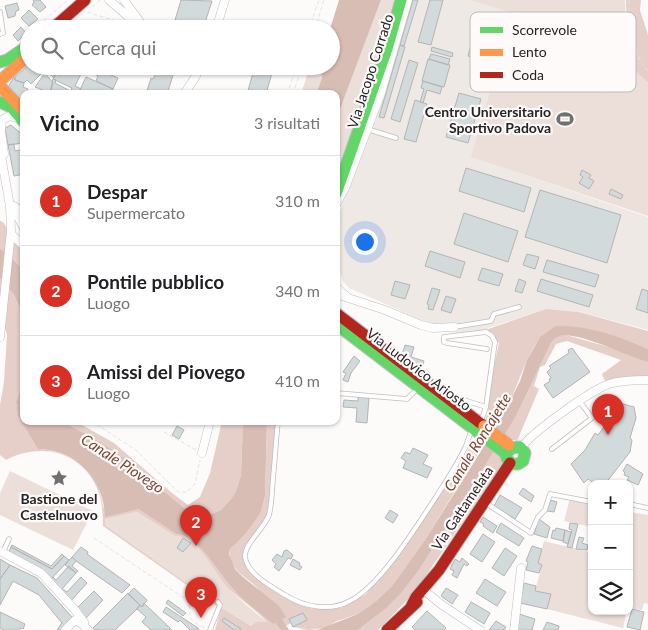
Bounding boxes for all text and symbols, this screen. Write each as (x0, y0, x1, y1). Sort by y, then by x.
street label: Via Jacopo Corrado (343, 12, 397, 130)
legend (470, 12, 636, 92)
search box (20, 20, 340, 75)
text: Scorrevole (512, 21, 577, 38)
icon: search (38, 34, 66, 62)
text: Cerca qui (78, 36, 156, 59)
text: Lento (512, 43, 547, 60)
text: Coda (512, 66, 544, 83)
place label: Centro Universitario Sportivo Padova (425, 103, 551, 136)
sports icon: Centro Universitario Sportivo Padova (555, 109, 575, 129)
text: Vicino (40, 110, 99, 135)
text: 3 risultati (254, 113, 320, 132)
text: Despar (87, 180, 147, 203)
text: 1 (51, 191, 61, 210)
text: 310 m (275, 191, 320, 210)
text: Supermercato (87, 203, 185, 222)
your location (352, 229, 378, 255)
text: Pontile pubblico (87, 270, 224, 293)
text: 2 (51, 281, 61, 300)
text: 340 m (275, 281, 320, 300)
text: Luogo (87, 293, 130, 312)
street label: Via Ludovico Ariosto (363, 324, 475, 414)
text: Amissi del Piovego (87, 360, 245, 383)
text: 3 (51, 371, 61, 390)
text: 410 m (275, 371, 320, 390)
text: Luogo (87, 383, 130, 402)
water label: Canale Roncajette (440, 390, 514, 494)
pin: 1 (592, 394, 624, 435)
water label: Canale Piovego (78, 430, 168, 497)
street label: Via Gattamelata (428, 463, 496, 553)
place icon: Bastione del Castelnuovo (49, 468, 69, 488)
map controls (588, 480, 633, 615)
button: + (588, 480, 633, 525)
place label: Bastione del Castelnuovo (20, 490, 98, 523)
pin: 2 (180, 505, 212, 546)
button: − (588, 525, 633, 570)
button: layers (588, 570, 633, 615)
pin: 3 (185, 577, 217, 618)

